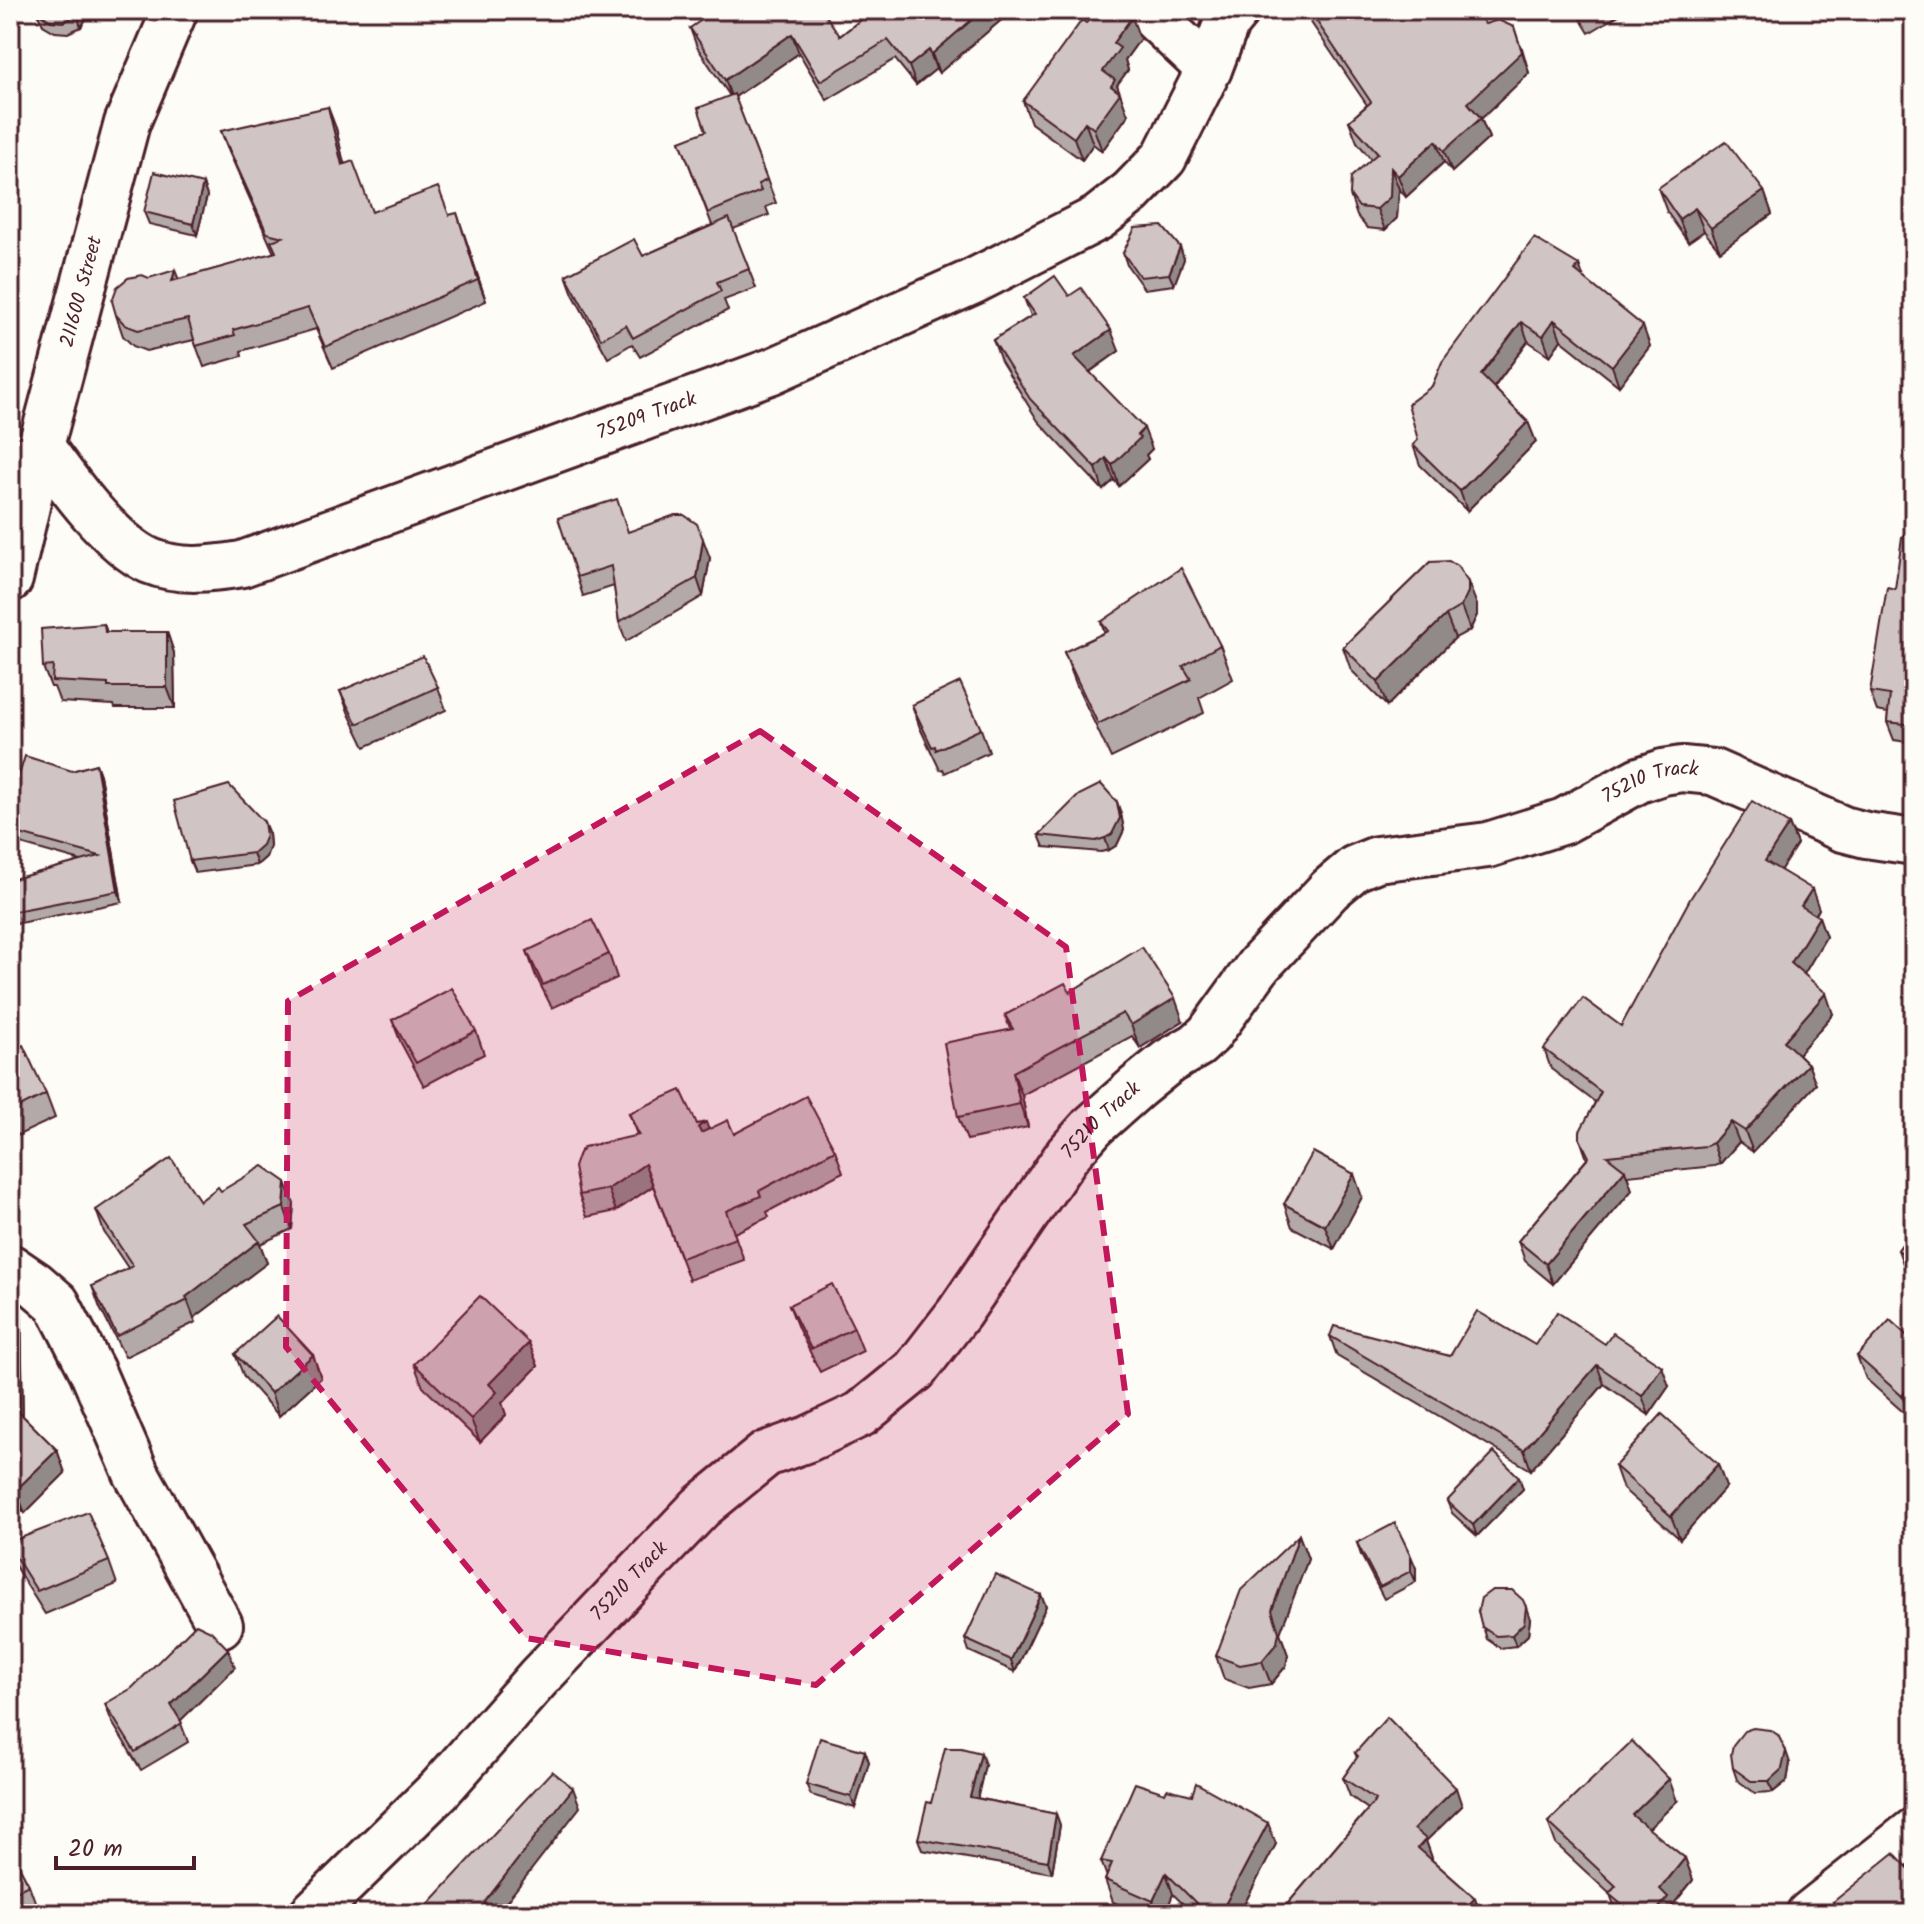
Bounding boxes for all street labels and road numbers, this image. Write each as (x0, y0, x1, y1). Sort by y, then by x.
street label: 211600 Street (52, 232, 112, 351)
street label: 75209 Track (592, 383, 702, 449)
street label: 75210 Track (1596, 753, 1700, 813)
street label: 75210 Track (1054, 1074, 1149, 1167)
street label: 75210 Track (583, 1534, 677, 1629)

